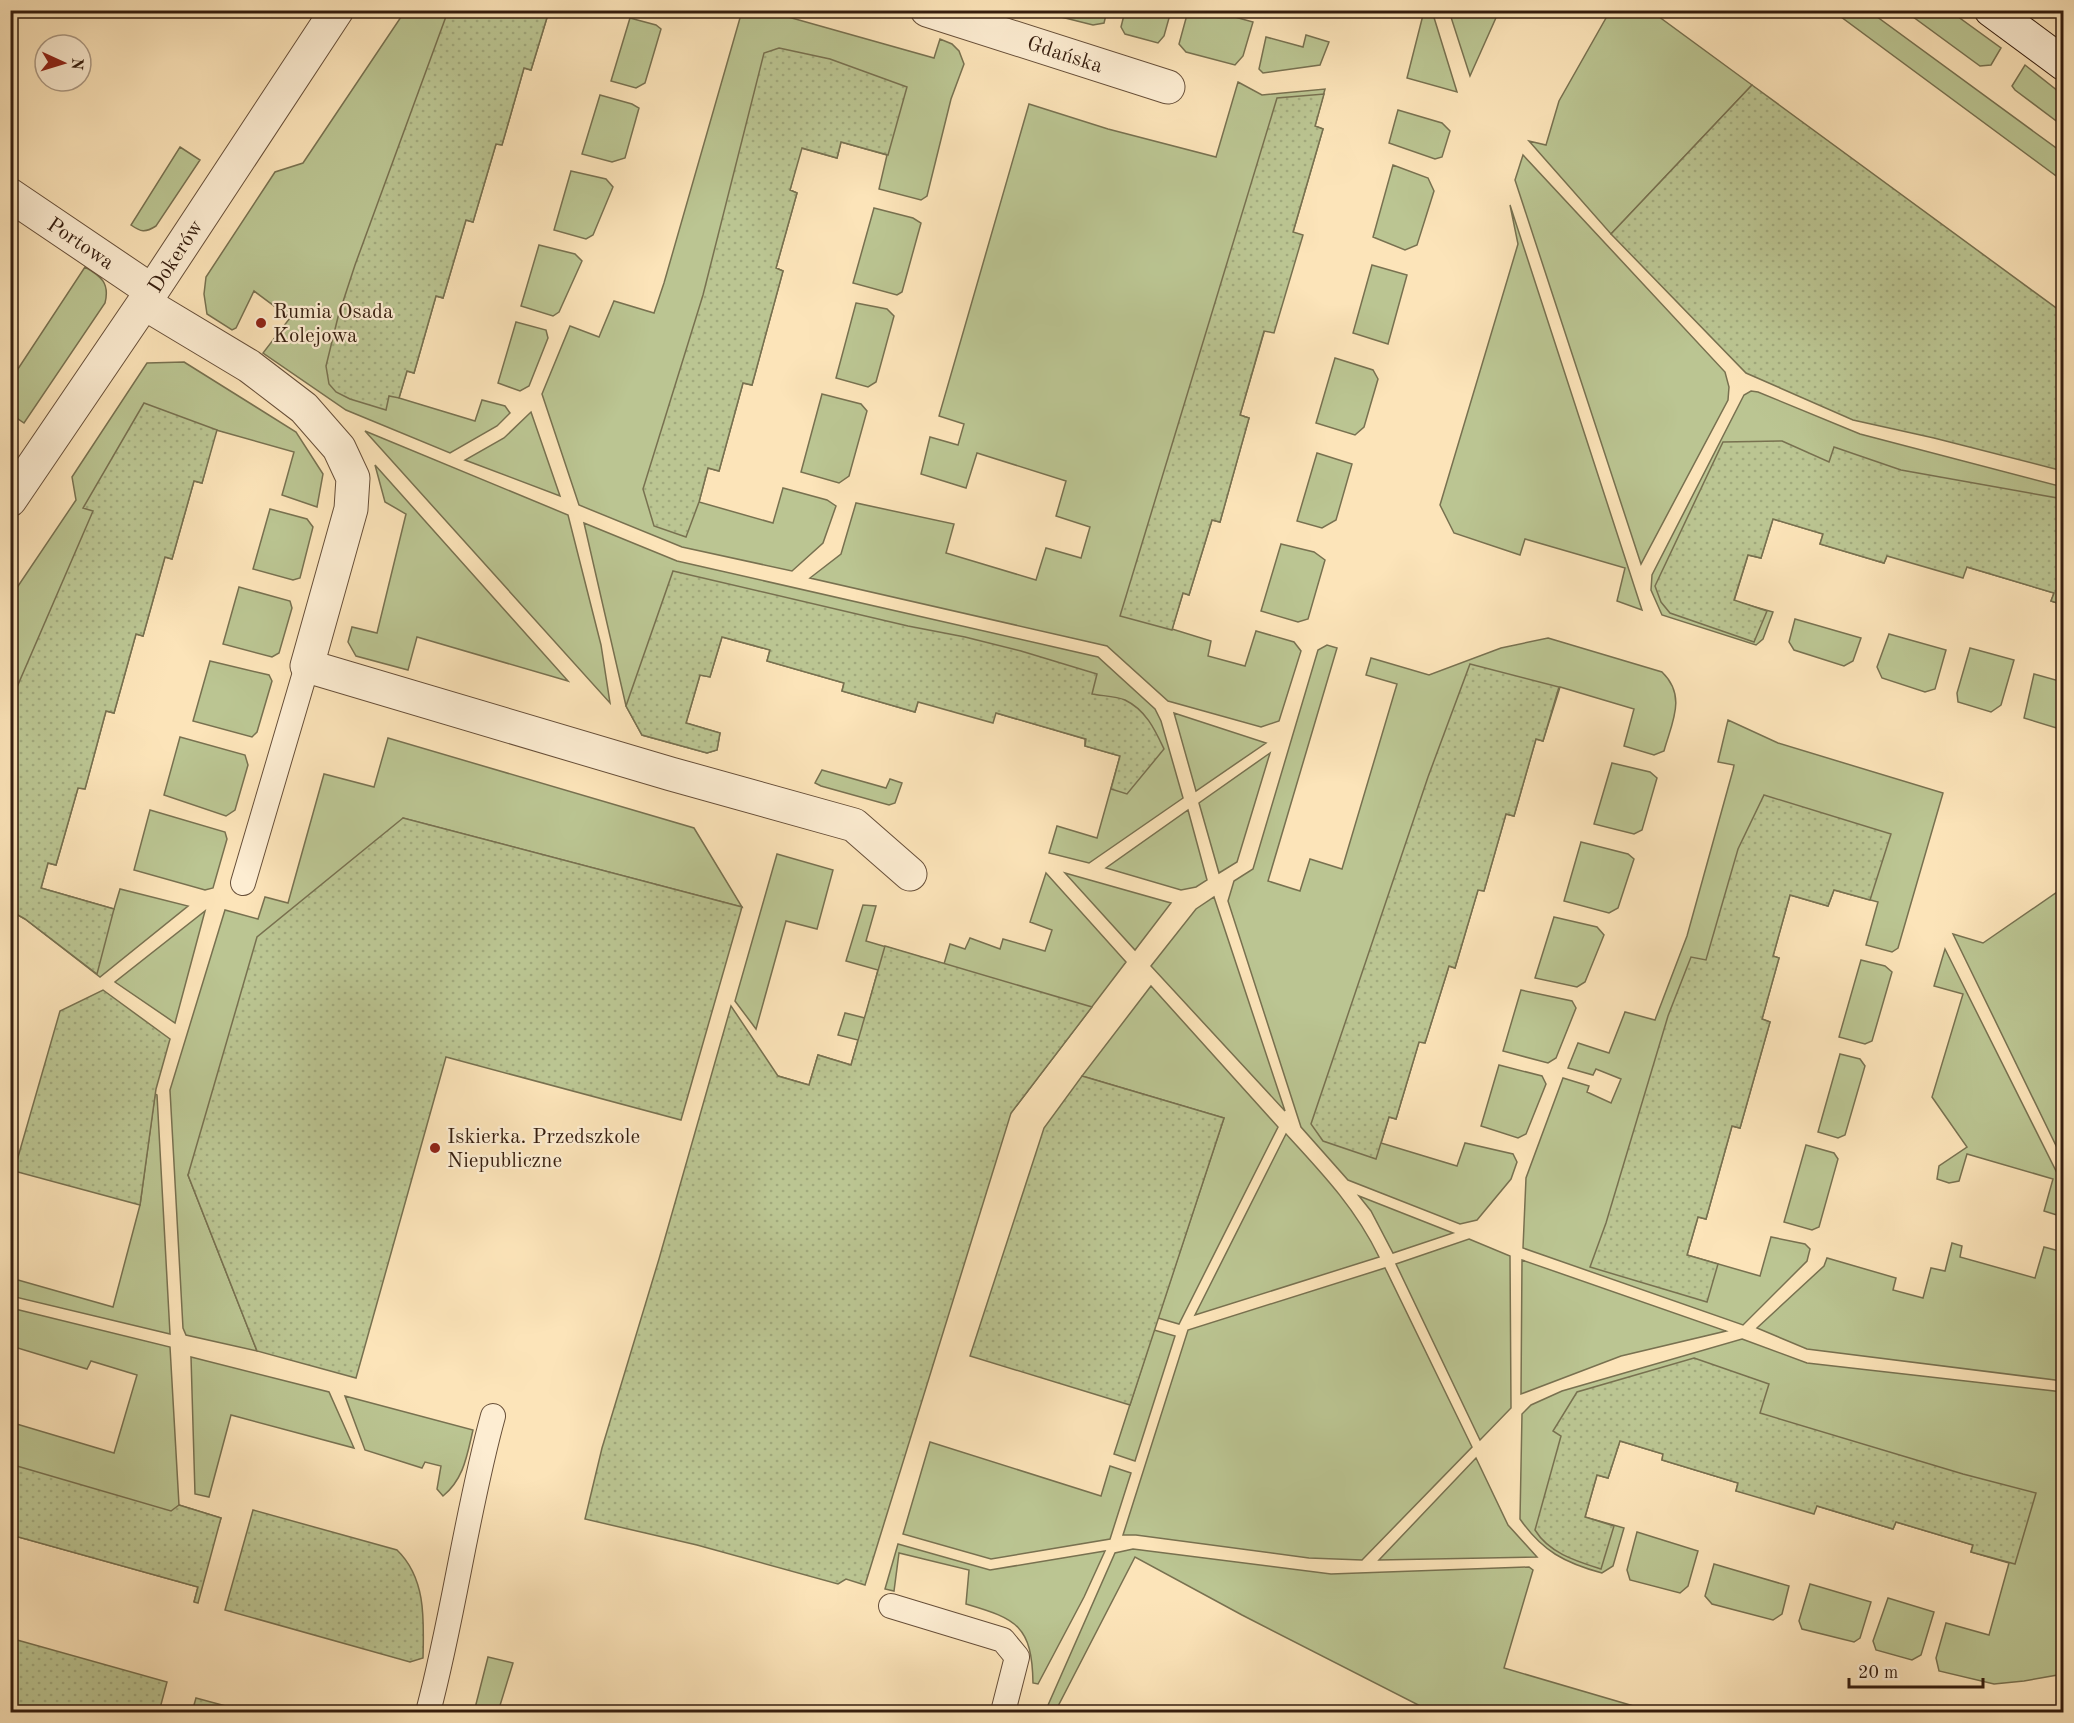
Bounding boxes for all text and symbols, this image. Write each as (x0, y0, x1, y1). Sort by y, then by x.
north arrow (33, 33, 93, 93)
street label: Gdańska (1024, 33, 1105, 77)
text: N (68, 57, 84, 71)
street label: Portowa (43, 214, 117, 274)
street label: Dokerów (145, 217, 207, 297)
place label: Rumia Osada Kolejowa (273, 302, 393, 347)
marker: Rumia Osada Kolejowa (254, 316, 268, 330)
place label: Iskierka. Przedszkole Niepubliczne (447, 1127, 640, 1172)
marker: Iskierka. Przedszkole Niepubliczne (428, 1141, 442, 1155)
scale bar (1849, 1651, 1982, 1689)
text: 20 m (1858, 1664, 1898, 1682)

